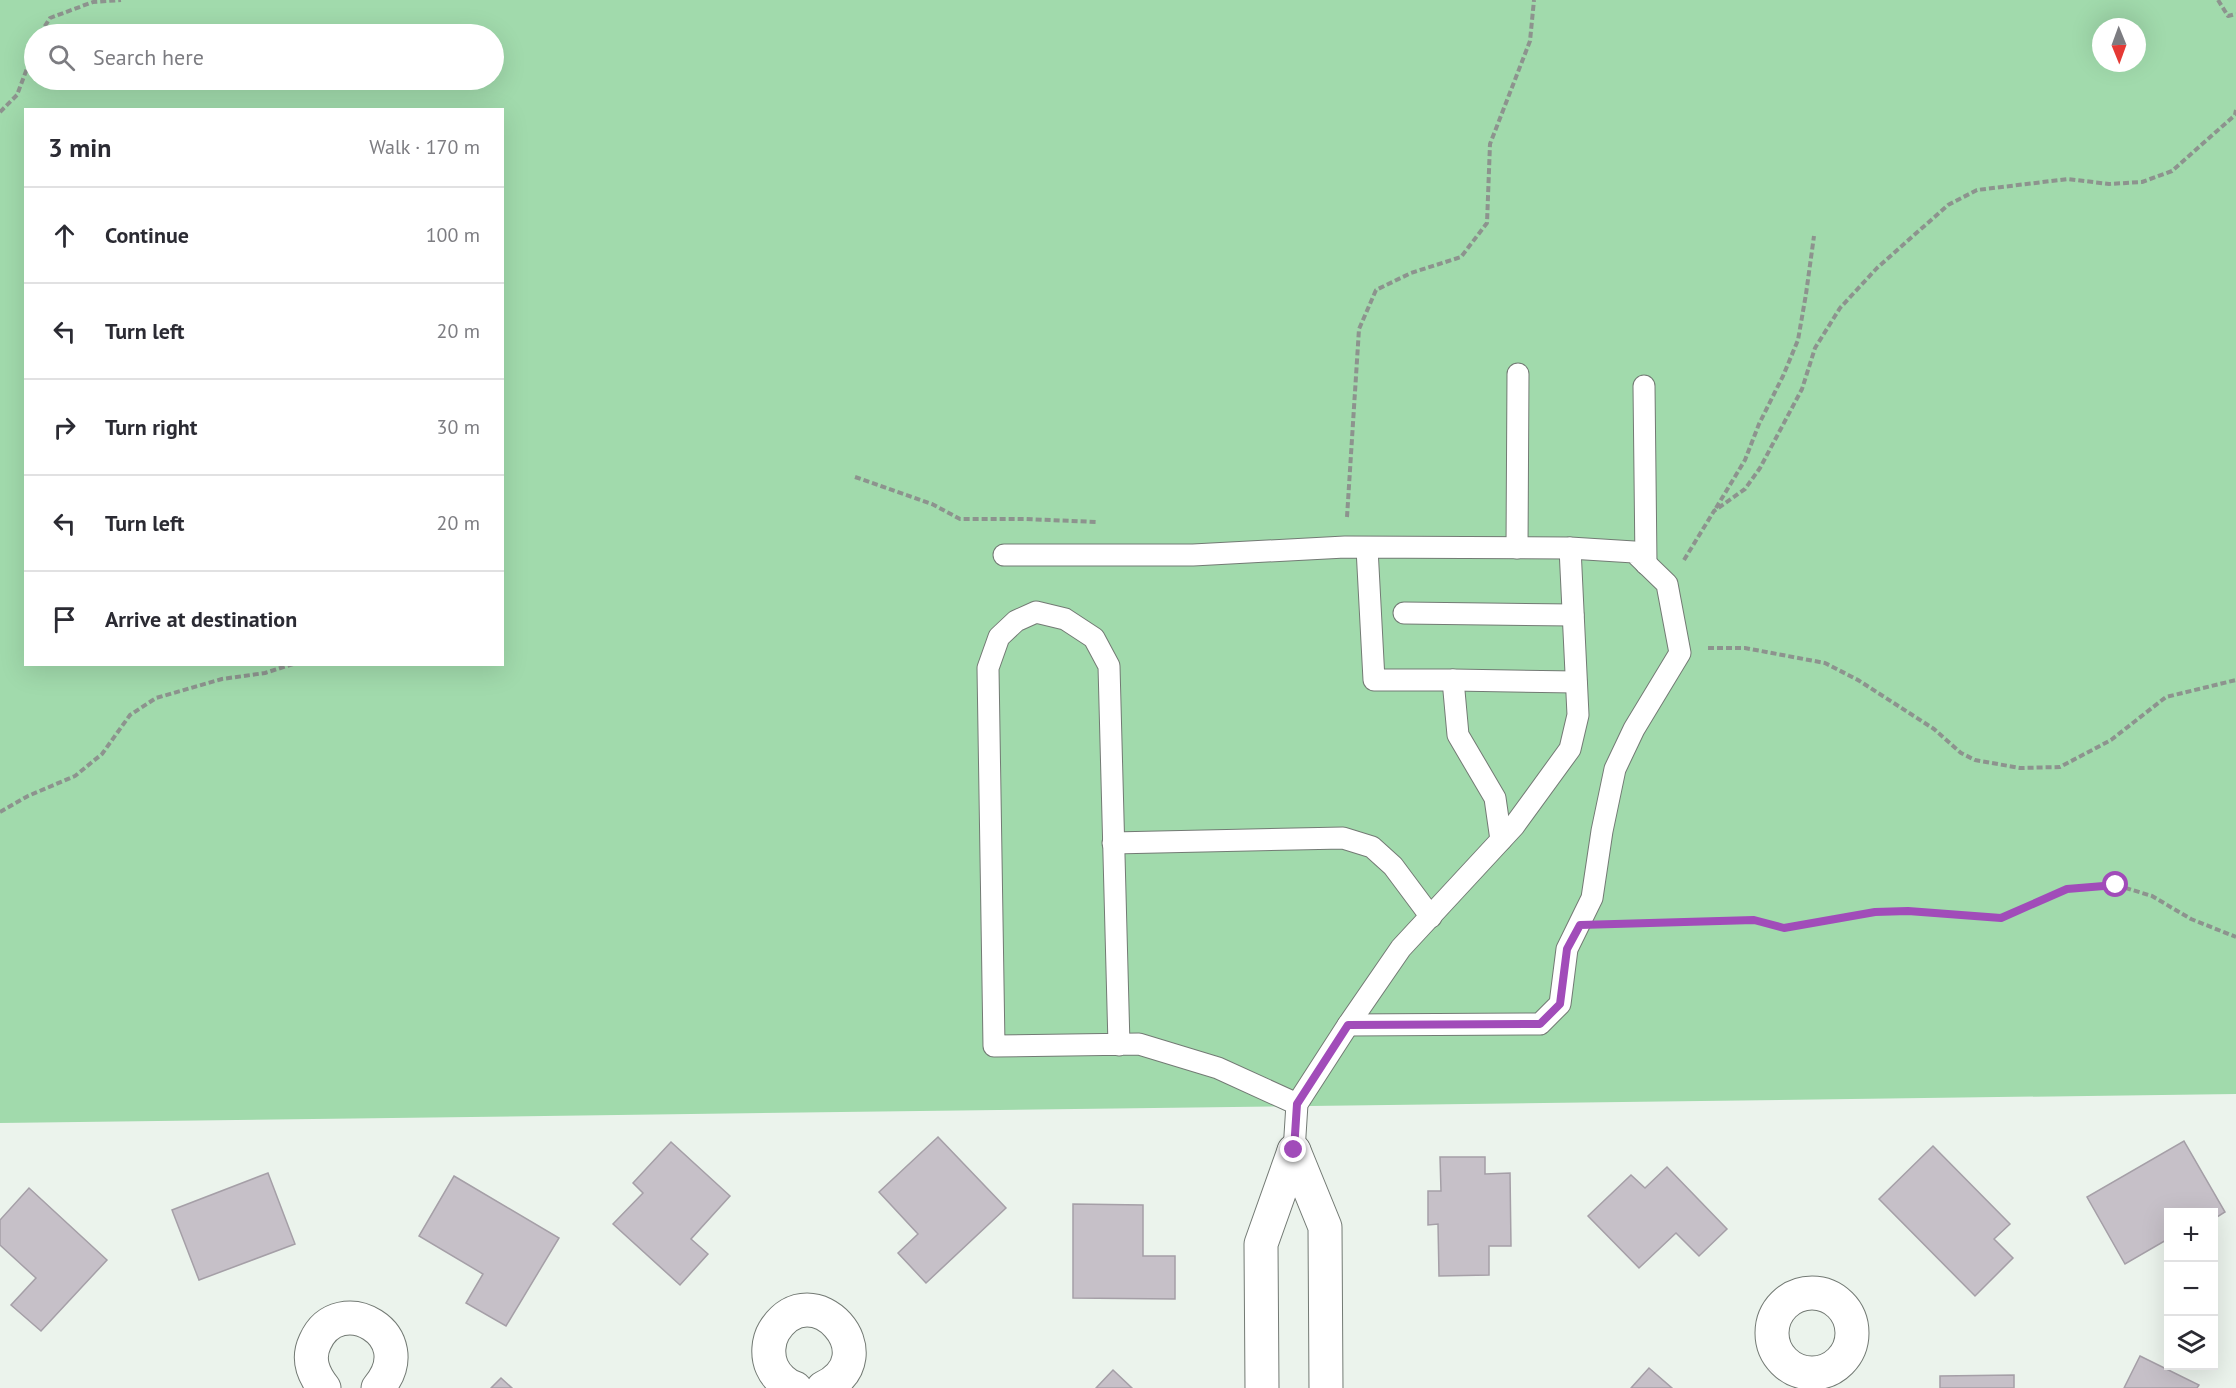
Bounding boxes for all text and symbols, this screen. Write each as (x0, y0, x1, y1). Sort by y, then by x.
north arrow (2092, 18, 2146, 72)
search box (24, 24, 504, 90)
icon: search (45, 41, 78, 74)
text: Search here (93, 43, 204, 71)
text: 3 min (48, 131, 111, 164)
text: Walk · 170 m (369, 134, 480, 160)
icon: ahead (48, 219, 81, 252)
text: Continue (105, 221, 189, 249)
text: 100 m (426, 222, 480, 248)
icon: left (48, 315, 81, 348)
text: Turn left (105, 317, 185, 345)
text: 20 m (437, 318, 480, 344)
icon: right (48, 411, 81, 444)
text: Turn right (105, 413, 197, 441)
text: 30 m (437, 414, 480, 440)
icon: left (48, 507, 81, 540)
text: Turn left (105, 509, 185, 537)
text: 20 m (437, 510, 480, 536)
icon: arrive (48, 603, 81, 636)
text: Arrive at destination (105, 605, 297, 633)
route start (2102, 871, 2128, 897)
route end (1280, 1136, 1306, 1162)
map controls (2164, 1208, 2218, 1370)
button: + (2164, 1208, 2218, 1262)
button: − (2164, 1262, 2218, 1316)
button: layers (2164, 1316, 2218, 1370)

